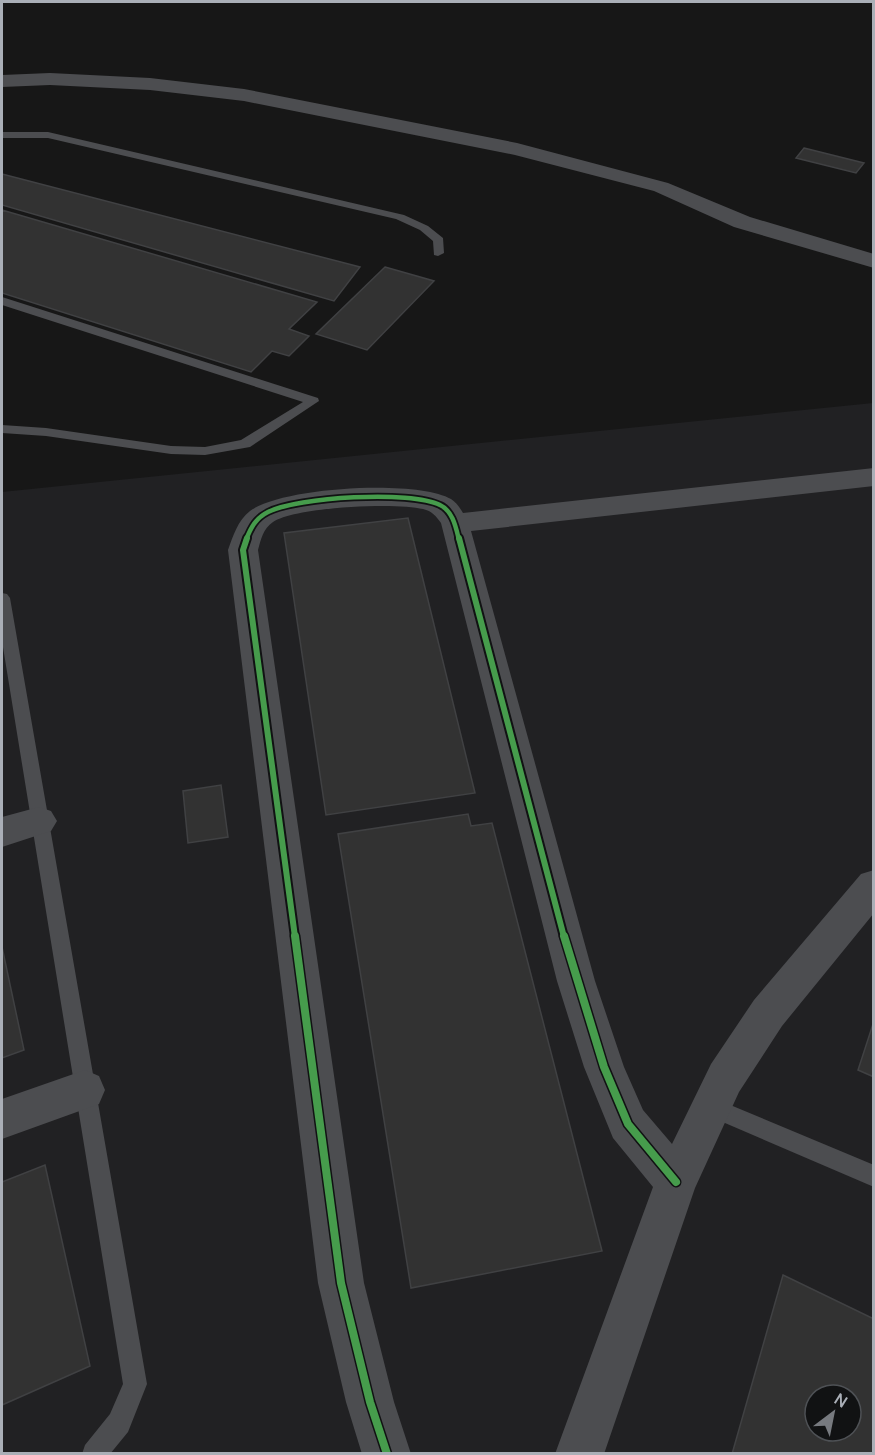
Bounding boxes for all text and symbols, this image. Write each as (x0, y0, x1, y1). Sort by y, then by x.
north arrow (803, 1383, 863, 1443)
text: N (830, 1388, 852, 1413)

